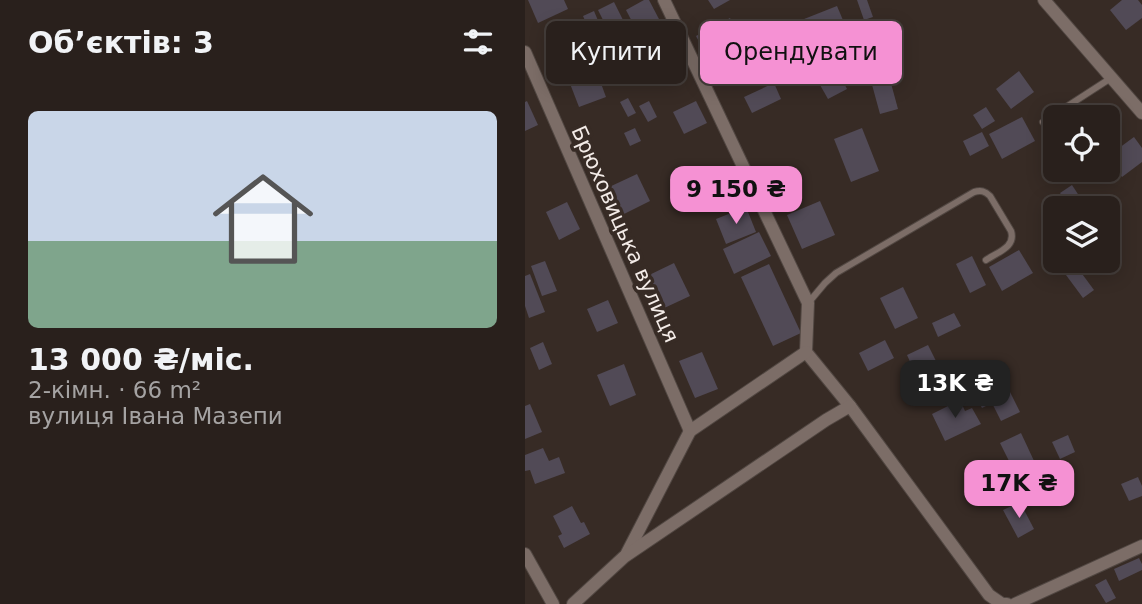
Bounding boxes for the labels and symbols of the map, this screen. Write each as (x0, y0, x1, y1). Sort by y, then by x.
street label: Брюховицька вулиця (566, 122, 684, 346)
pin: 9 150 ₴ (671, 166, 801, 226)
pin: 13K ₴ (906, 360, 1004, 420)
pin: 17K ₴ (970, 461, 1068, 520)

